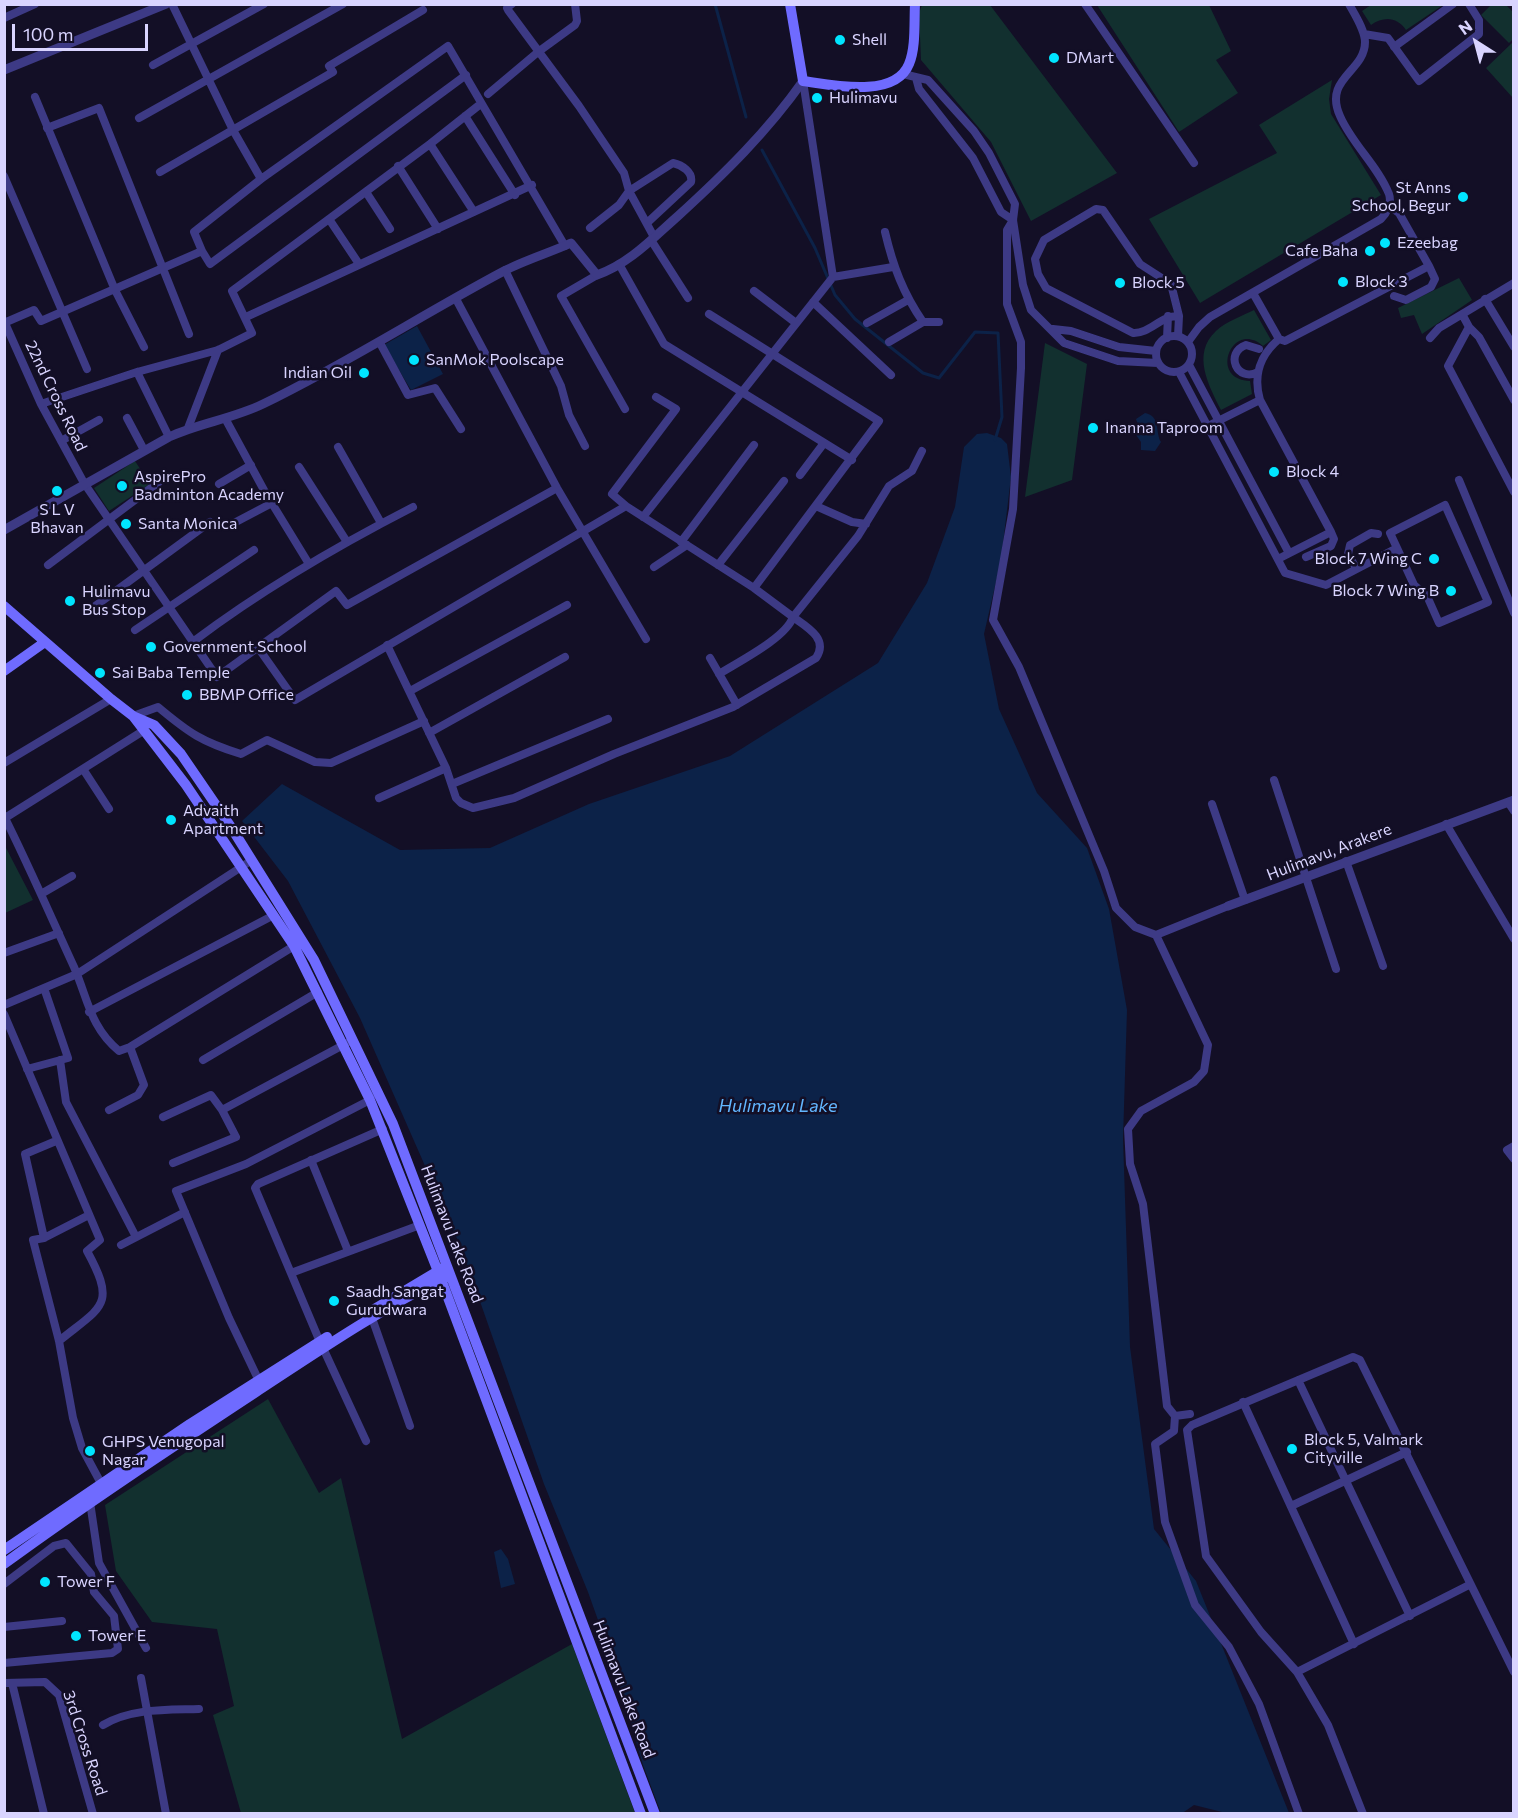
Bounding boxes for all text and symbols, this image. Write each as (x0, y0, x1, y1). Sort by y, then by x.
scale bar (15, 12, 152, 50)
north arrow (1446, 12, 1506, 72)
text: N (1455, 16, 1476, 38)
text: 100 m (23, 23, 73, 45)
place label: Shell (852, 30, 887, 50)
marker: Shell (833, 33, 847, 47)
place label: DMart (1066, 48, 1114, 68)
marker: DMart (1047, 51, 1061, 65)
place label: Hulimavu (829, 88, 897, 108)
marker: Hulimavu (810, 91, 824, 105)
place label: St Anns School, Begur (1352, 178, 1451, 216)
marker: St Anns School, Begur (1456, 190, 1470, 204)
place label: Ezeebag (1397, 233, 1458, 253)
marker: Ezeebag (1378, 236, 1392, 250)
place label: Cafe Baha (1285, 241, 1358, 261)
marker: Cafe Baha (1363, 244, 1377, 258)
place label: Block 3 (1355, 272, 1408, 292)
place label: Block 5 (1132, 273, 1185, 293)
marker: Block 3 (1336, 275, 1350, 289)
marker: Block 5 (1113, 276, 1127, 290)
street label: 22nd Cross Road (21, 338, 91, 454)
place label: SanMok Poolscape (426, 350, 564, 370)
marker: SanMok Poolscape (407, 353, 421, 367)
place label: Indian Oil (283, 363, 352, 383)
marker: Indian Oil (357, 366, 371, 380)
place label: Inanna Taproom (1105, 418, 1223, 438)
marker: Inanna Taproom (1086, 421, 1100, 435)
place label: Block 4 (1286, 462, 1339, 482)
marker: Block 4 (1267, 465, 1281, 479)
place label: AspirePro Badminton Academy (134, 467, 284, 505)
marker: AspirePro Badminton Academy (115, 479, 129, 493)
marker: S L V Bhavan (50, 484, 64, 498)
place label: S L V Bhavan (30, 500, 84, 538)
place label: Santa Monica (138, 514, 237, 534)
marker: Santa Monica (119, 517, 133, 531)
place label: Block 7 Wing C (1315, 549, 1422, 569)
marker: Block 7 Wing C (1427, 552, 1441, 566)
place label: Block 7 Wing B (1332, 581, 1439, 601)
place label: Hulimavu Bus Stop (82, 582, 150, 620)
marker: Block 7 Wing B (1444, 584, 1458, 598)
marker: Hulimavu Bus Stop (63, 594, 77, 608)
place label: Government School (163, 637, 307, 657)
marker: Government School (144, 640, 158, 654)
place label: Sai Baba Temple (112, 663, 230, 683)
marker: Sai Baba Temple (93, 666, 107, 680)
place label: BBMP Office (199, 685, 294, 705)
marker: BBMP Office (180, 688, 194, 702)
place label: Advaith Apartment (183, 801, 263, 839)
marker: Advaith Apartment (164, 813, 178, 827)
street label: Hulimavu, Arakere (1264, 819, 1394, 885)
water label: Hulimavu Lake (719, 1095, 837, 1117)
street label: Hulimavu Lake Road (417, 1162, 487, 1306)
place label: Saadh Sangat Gurudwara (346, 1282, 444, 1320)
marker: Saadh Sangat Gurudwara (327, 1294, 341, 1308)
place label: Block 5, Valmark Cityville (1304, 1430, 1423, 1468)
place label: GHPS Venugopal Nagar (102, 1432, 225, 1470)
marker: Block 5, Valmark Cityville (1285, 1442, 1299, 1456)
marker: GHPS Venugopal Nagar (83, 1444, 97, 1458)
place label: Tower F (57, 1572, 115, 1592)
marker: Tower F (38, 1575, 52, 1589)
street label: Hulimavu Lake Road (589, 1617, 659, 1761)
place label: Tower E (88, 1626, 146, 1646)
marker: Tower E (69, 1629, 83, 1643)
street label: 3rd Cross Road (59, 1688, 111, 1798)

